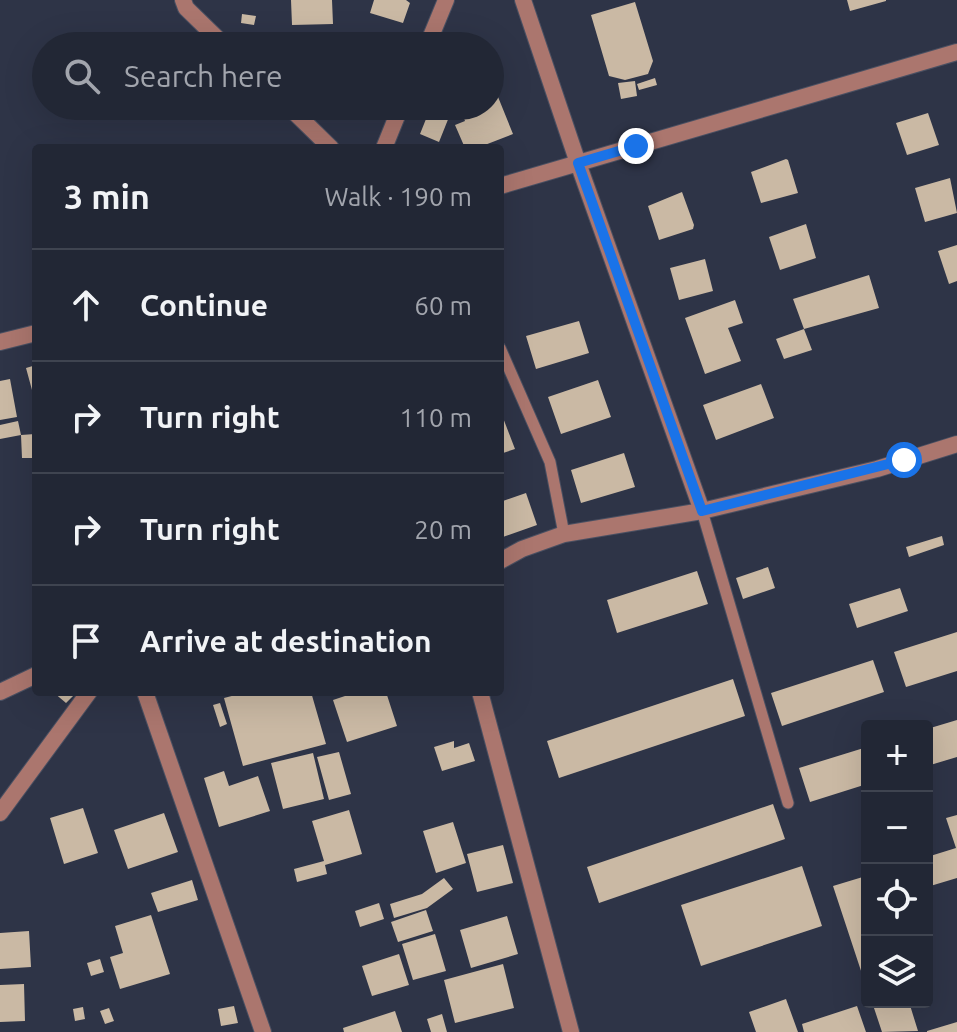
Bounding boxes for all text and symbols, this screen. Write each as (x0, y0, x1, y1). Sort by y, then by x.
search box (32, 32, 504, 120)
icon: search (60, 54, 104, 98)
text: Search here (124, 59, 283, 93)
route end (618, 128, 654, 164)
text: 3 min (64, 177, 150, 215)
text: Walk · 190 m (324, 182, 472, 211)
icon: ahead (64, 283, 108, 327)
text: Continue (140, 288, 268, 322)
text: 60 m (414, 291, 472, 320)
icon: right (64, 395, 108, 439)
text: Turn right (140, 400, 280, 434)
text: 110 m (400, 403, 472, 432)
route start (886, 442, 922, 478)
icon: right (64, 507, 108, 551)
text: Turn right (140, 512, 280, 546)
text: 20 m (414, 515, 472, 544)
icon: arrive (64, 619, 108, 663)
text: Arrive at destination (140, 624, 432, 658)
map controls (861, 720, 933, 1008)
button: + (861, 720, 933, 792)
button: − (861, 792, 933, 864)
button: locate (861, 864, 933, 936)
button: layers (861, 936, 933, 1008)

